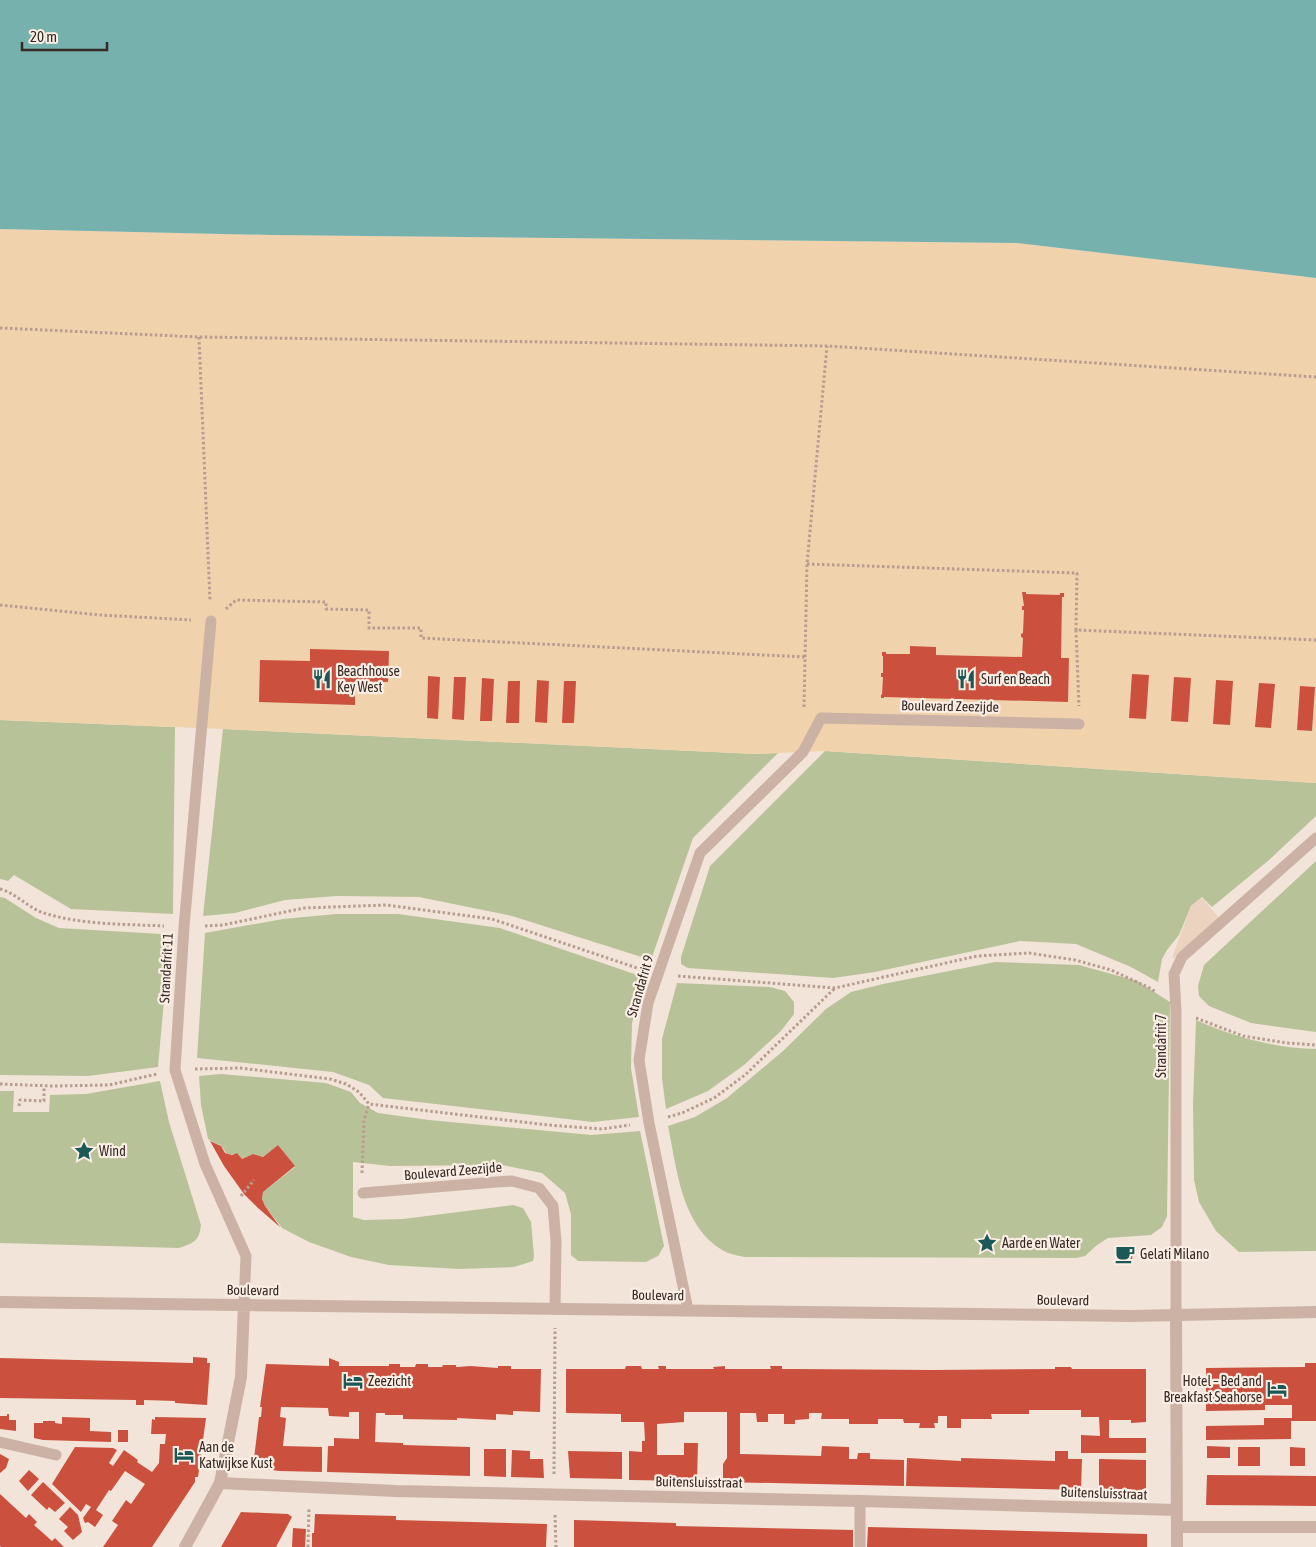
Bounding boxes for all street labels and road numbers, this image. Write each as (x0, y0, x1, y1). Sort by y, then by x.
street label: Boulevard Zeezijde (901, 697, 999, 715)
street label: Strandafrit 11 (156, 932, 176, 1004)
street label: Strandafrit 9 (623, 953, 657, 1019)
street label: Strandafrit 7 (1153, 1014, 1169, 1078)
street label: Boulevard Zeezijde (403, 1159, 503, 1183)
street label: Boulevard (227, 1282, 279, 1298)
street label: Boulevard (632, 1287, 684, 1303)
street label: Boulevard (1037, 1292, 1089, 1308)
street label: Buitensluisstraat (655, 1473, 743, 1491)
street label: Buitensluisstraat (1060, 1483, 1148, 1503)

